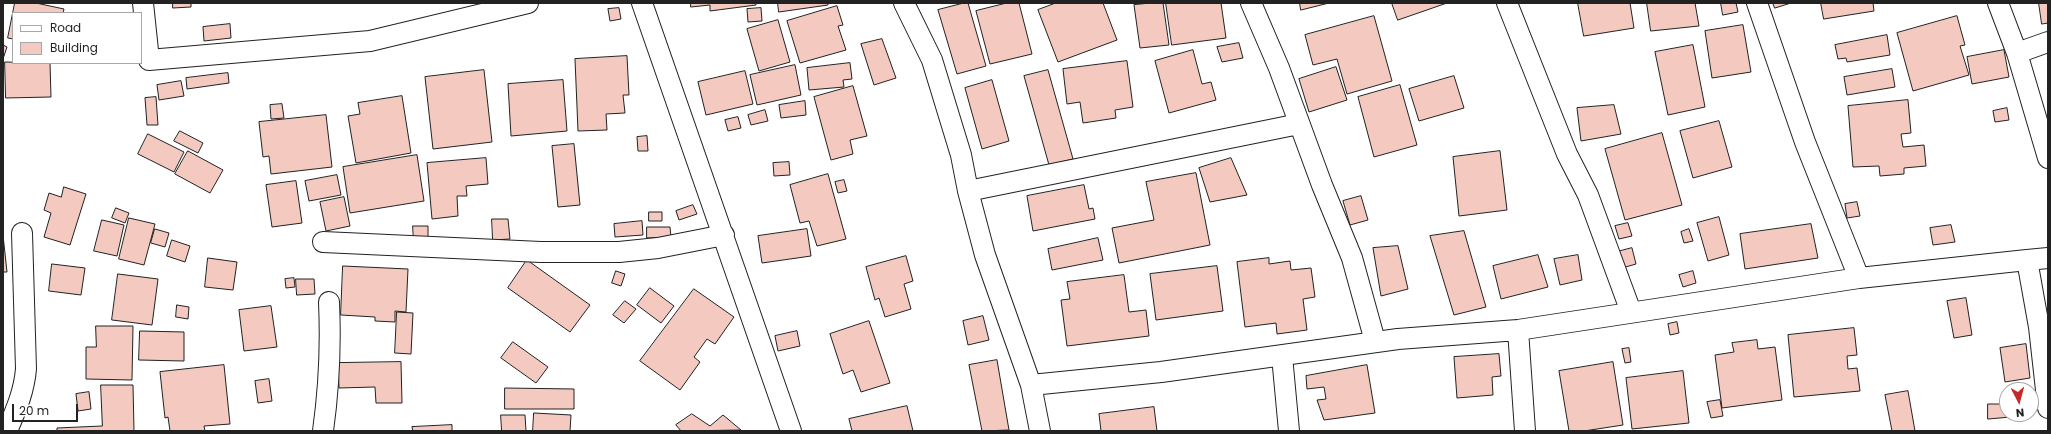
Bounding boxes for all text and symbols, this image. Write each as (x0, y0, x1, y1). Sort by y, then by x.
legend (12, 12, 142, 64)
text: Road (50, 19, 81, 36)
text: Building (50, 39, 98, 56)
north arrow (1999, 382, 2039, 422)
scale bar (14, 396, 80, 422)
text: 20 m (19, 402, 49, 419)
text: N (2015, 405, 2025, 421)

